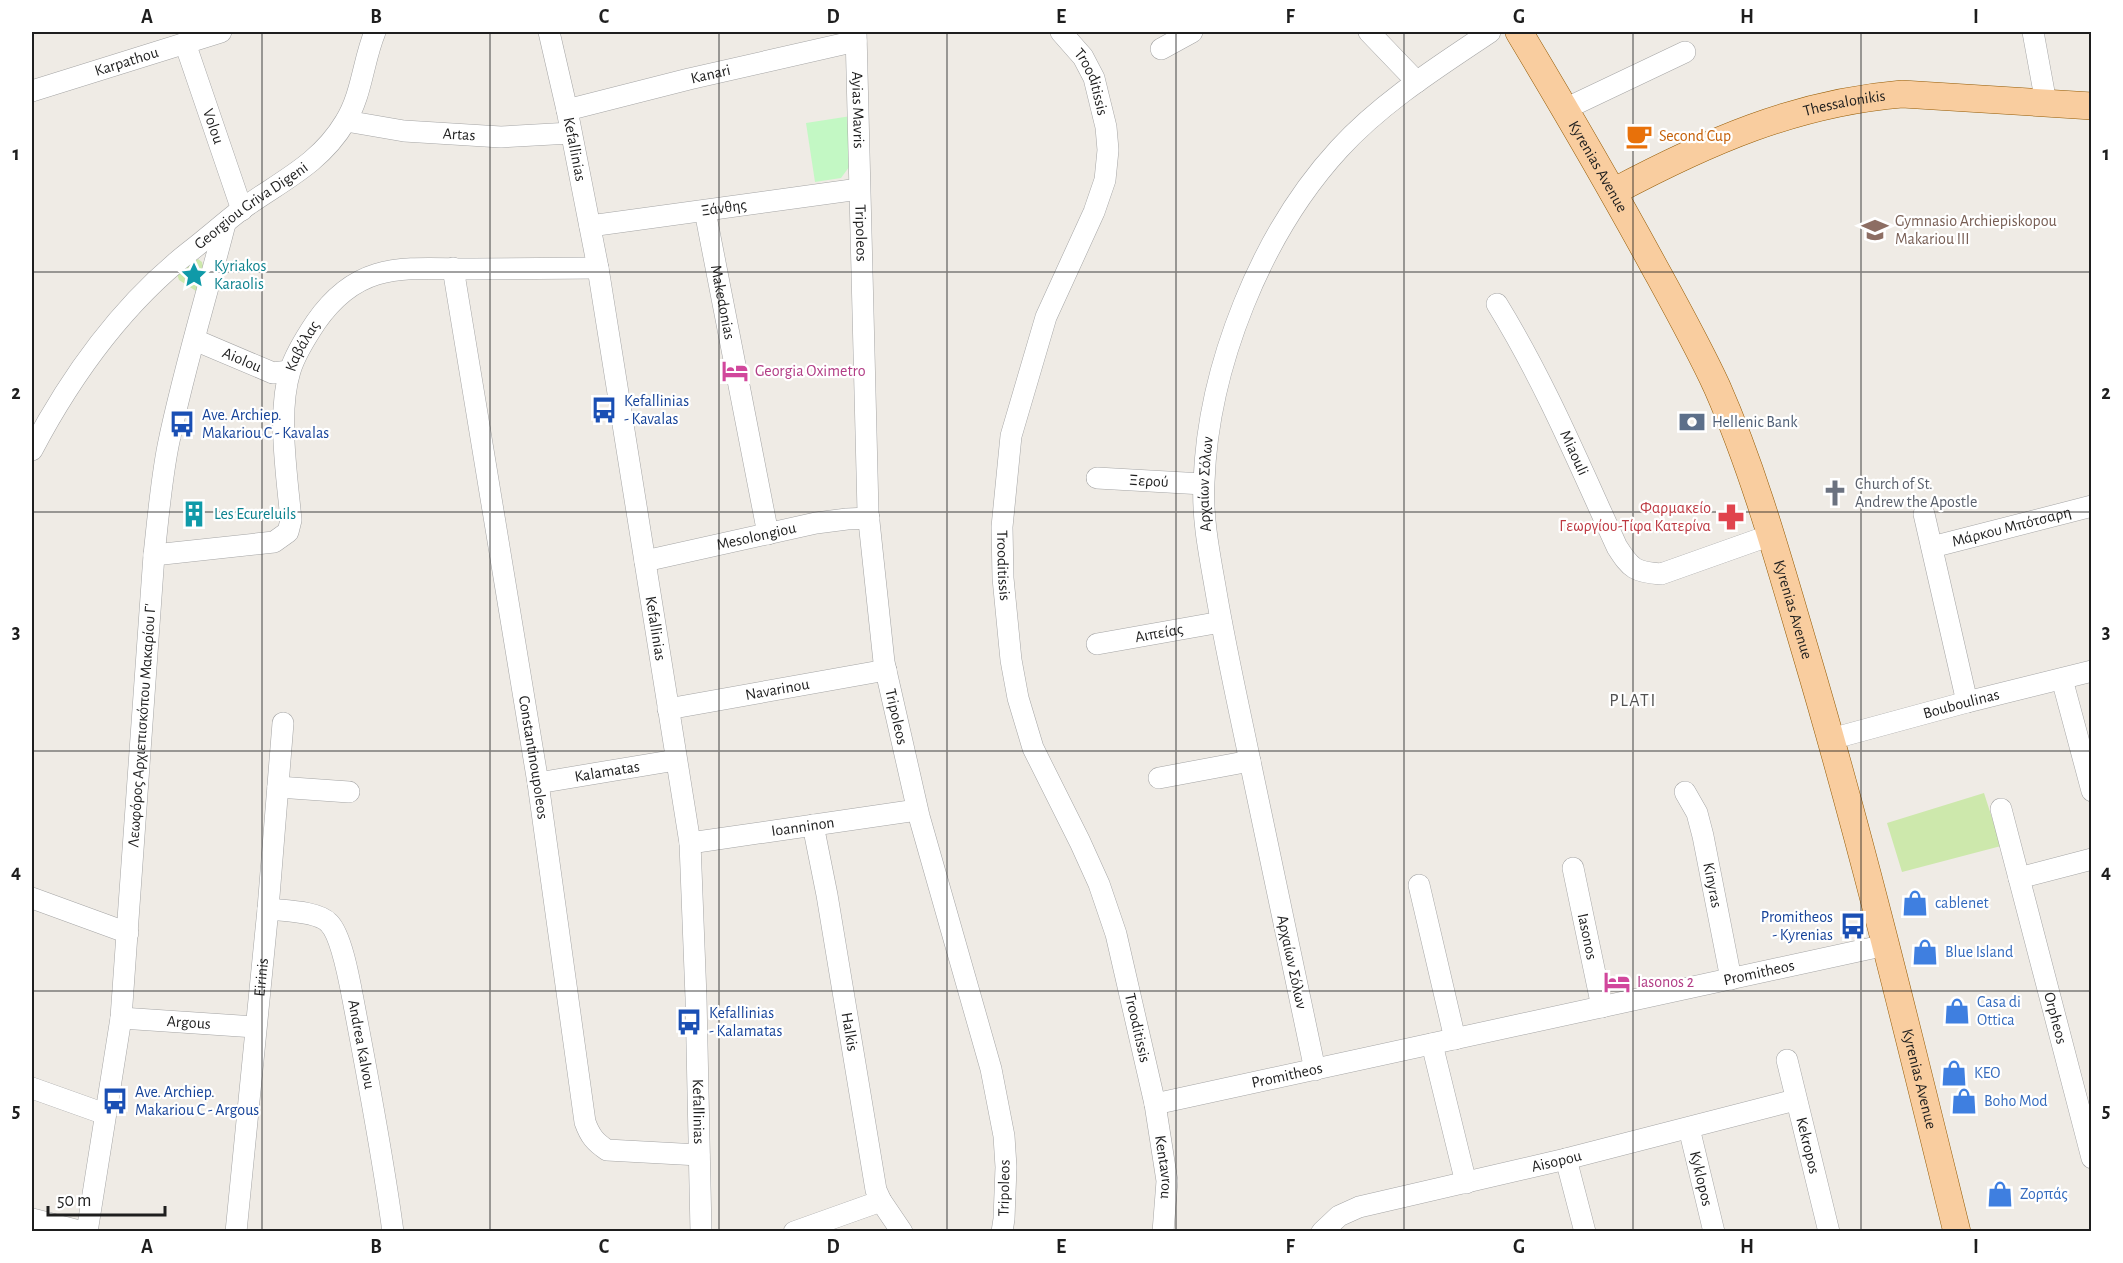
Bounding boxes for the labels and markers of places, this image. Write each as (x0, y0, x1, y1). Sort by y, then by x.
cafe icon: Second Cup (1624, 121, 1654, 151)
place label: Second Cup (1659, 128, 1731, 144)
place label: Gymnasio Archiepiskopou Makariou III (1895, 213, 2057, 247)
school or university icon: Gymnasio Archiepiskopou Makariou III (1860, 215, 1890, 245)
place label: Kyriakos Karaolis (214, 258, 266, 292)
place icon: Kyriakos Karaolis (179, 260, 209, 290)
hotel icon: Georgia Oximetro (720, 356, 750, 386)
place label: Georgia Oximetro (755, 363, 866, 379)
place label: Kefallinias - Kavalas (624, 393, 689, 427)
bus stop icon: Kefallinias - Kavalas (589, 395, 619, 425)
place label: Ave. Archiep. Makariou C - Kavalas (202, 407, 329, 441)
bank icon: Hellenic Bank (1677, 407, 1707, 437)
bus stop icon: Ave. Archiep. Makariou C - Kavalas (167, 409, 197, 439)
place label: Hellenic Bank (1712, 414, 1798, 430)
place label: Church of St. Andrew the Apostle (1855, 476, 1977, 510)
church icon: Church of St. Andrew the Apostle (1820, 478, 1850, 508)
building icon: Les Ecureluils (179, 499, 209, 529)
place label: Φαρμακείο Γεωργίου-Τίφα Κατερίνα (1559, 500, 1711, 534)
pharmacy icon: Φαρμακείο Γεωργίου-Τίφα Κατερίνα (1716, 502, 1746, 532)
place label: Les Ecureluils (214, 506, 296, 522)
shop icon: cablenet (1900, 888, 1930, 918)
place label: cablenet (1935, 895, 1989, 911)
place label: Promitheos - Kyrenias (1761, 909, 1833, 944)
bus stop icon: Promitheos - Kyrenias (1838, 911, 1868, 941)
shop icon: Blue Island (1910, 937, 1940, 967)
place label: Blue Island (1945, 944, 2013, 960)
hotel icon: Iasonos 2 (1602, 967, 1632, 997)
place label: Iasonos 2 (1637, 974, 1694, 990)
place label: Casa di Ottica (1977, 994, 2021, 1028)
shop icon: Casa di Ottica (1942, 996, 1972, 1026)
place label: Kefallinias - Kalamatas (709, 1005, 782, 1039)
bus stop icon: Kefallinias - Kalamatas (674, 1007, 704, 1037)
shop icon: KEO (1939, 1058, 1969, 1088)
place label: KEO (1974, 1065, 2000, 1081)
place label: Ave. Archiep. Makariou C - Argous (135, 1084, 259, 1118)
bus stop icon: Ave. Archiep. Makariou C - Argous (100, 1086, 130, 1116)
shop icon: Boho Mod (1949, 1086, 1979, 1116)
place label: Boho Mod (1984, 1093, 2048, 1109)
shop icon: Ζορπάς (1985, 1179, 2015, 1209)
place label: Ζορπάς (2020, 1186, 2068, 1203)

